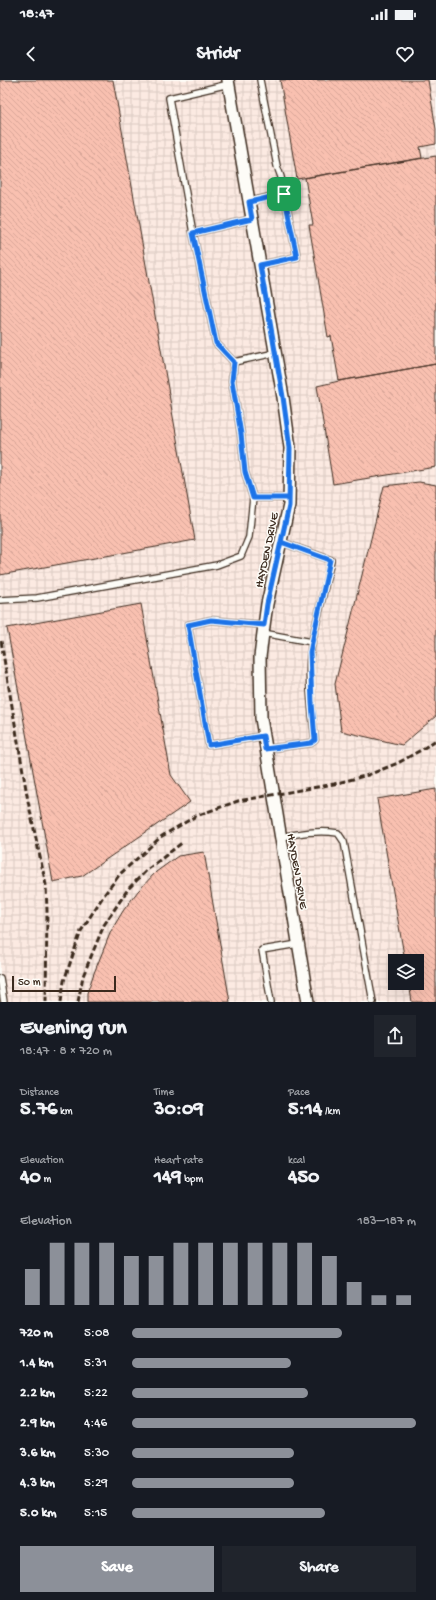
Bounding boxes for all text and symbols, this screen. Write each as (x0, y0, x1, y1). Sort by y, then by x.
text: 18:47 (20, 5, 54, 23)
icon: back (20, 43, 42, 65)
icon: heart (394, 43, 416, 65)
text: Stridr (197, 44, 239, 65)
pin (267, 177, 301, 211)
icon: arrive (273, 183, 295, 205)
street label: HAYDEN DRIVE (253, 511, 283, 589)
street label: HAYDEN DRIVE (282, 832, 310, 911)
map controls (388, 954, 424, 990)
button: layers (388, 954, 424, 990)
scale bar (12, 974, 116, 993)
text: 50 m (18, 977, 40, 989)
button: share (374, 1015, 416, 1057)
text: Evening run (20, 1016, 127, 1042)
text: 18:47 · 8 × 720 m (20, 1044, 112, 1059)
text: Distance (20, 1087, 59, 1099)
text: Time (154, 1087, 174, 1099)
text: Pace (288, 1087, 310, 1099)
text: 5.76 (20, 1099, 57, 1122)
text: 30:09 (154, 1099, 203, 1122)
text: 5:14 (288, 1099, 322, 1122)
text: km (57, 1106, 73, 1118)
text: /km (322, 1106, 340, 1118)
text: Elevation (20, 1155, 64, 1167)
text: Heart rate (154, 1155, 203, 1167)
text: kcal (288, 1155, 305, 1167)
text: 40 (20, 1167, 41, 1190)
text: 149 (154, 1167, 182, 1190)
text: 450 (288, 1167, 319, 1190)
text: m (41, 1174, 51, 1186)
text: bpm (182, 1174, 203, 1186)
text: Elevation (20, 1214, 72, 1229)
text: 183–187 m (357, 1214, 416, 1229)
text: 720 m (20, 1326, 53, 1341)
text: 5:08 (84, 1326, 109, 1341)
text: 1.4 km (20, 1356, 54, 1371)
text: 5:31 (84, 1356, 107, 1371)
text: 2.2 km (20, 1386, 55, 1401)
text: 5:22 (84, 1386, 108, 1401)
text: 2.9 km (20, 1416, 55, 1431)
text: 4:46 (84, 1416, 107, 1431)
text: 3.6 km (20, 1446, 56, 1461)
text: 5:30 (84, 1446, 109, 1461)
text: 4.3 km (20, 1476, 55, 1491)
text: 5:29 (84, 1476, 108, 1491)
text: 5.0 km (20, 1506, 56, 1521)
text: 5:15 (84, 1506, 107, 1521)
button: Save (20, 1546, 214, 1592)
button: Share (222, 1546, 416, 1592)

